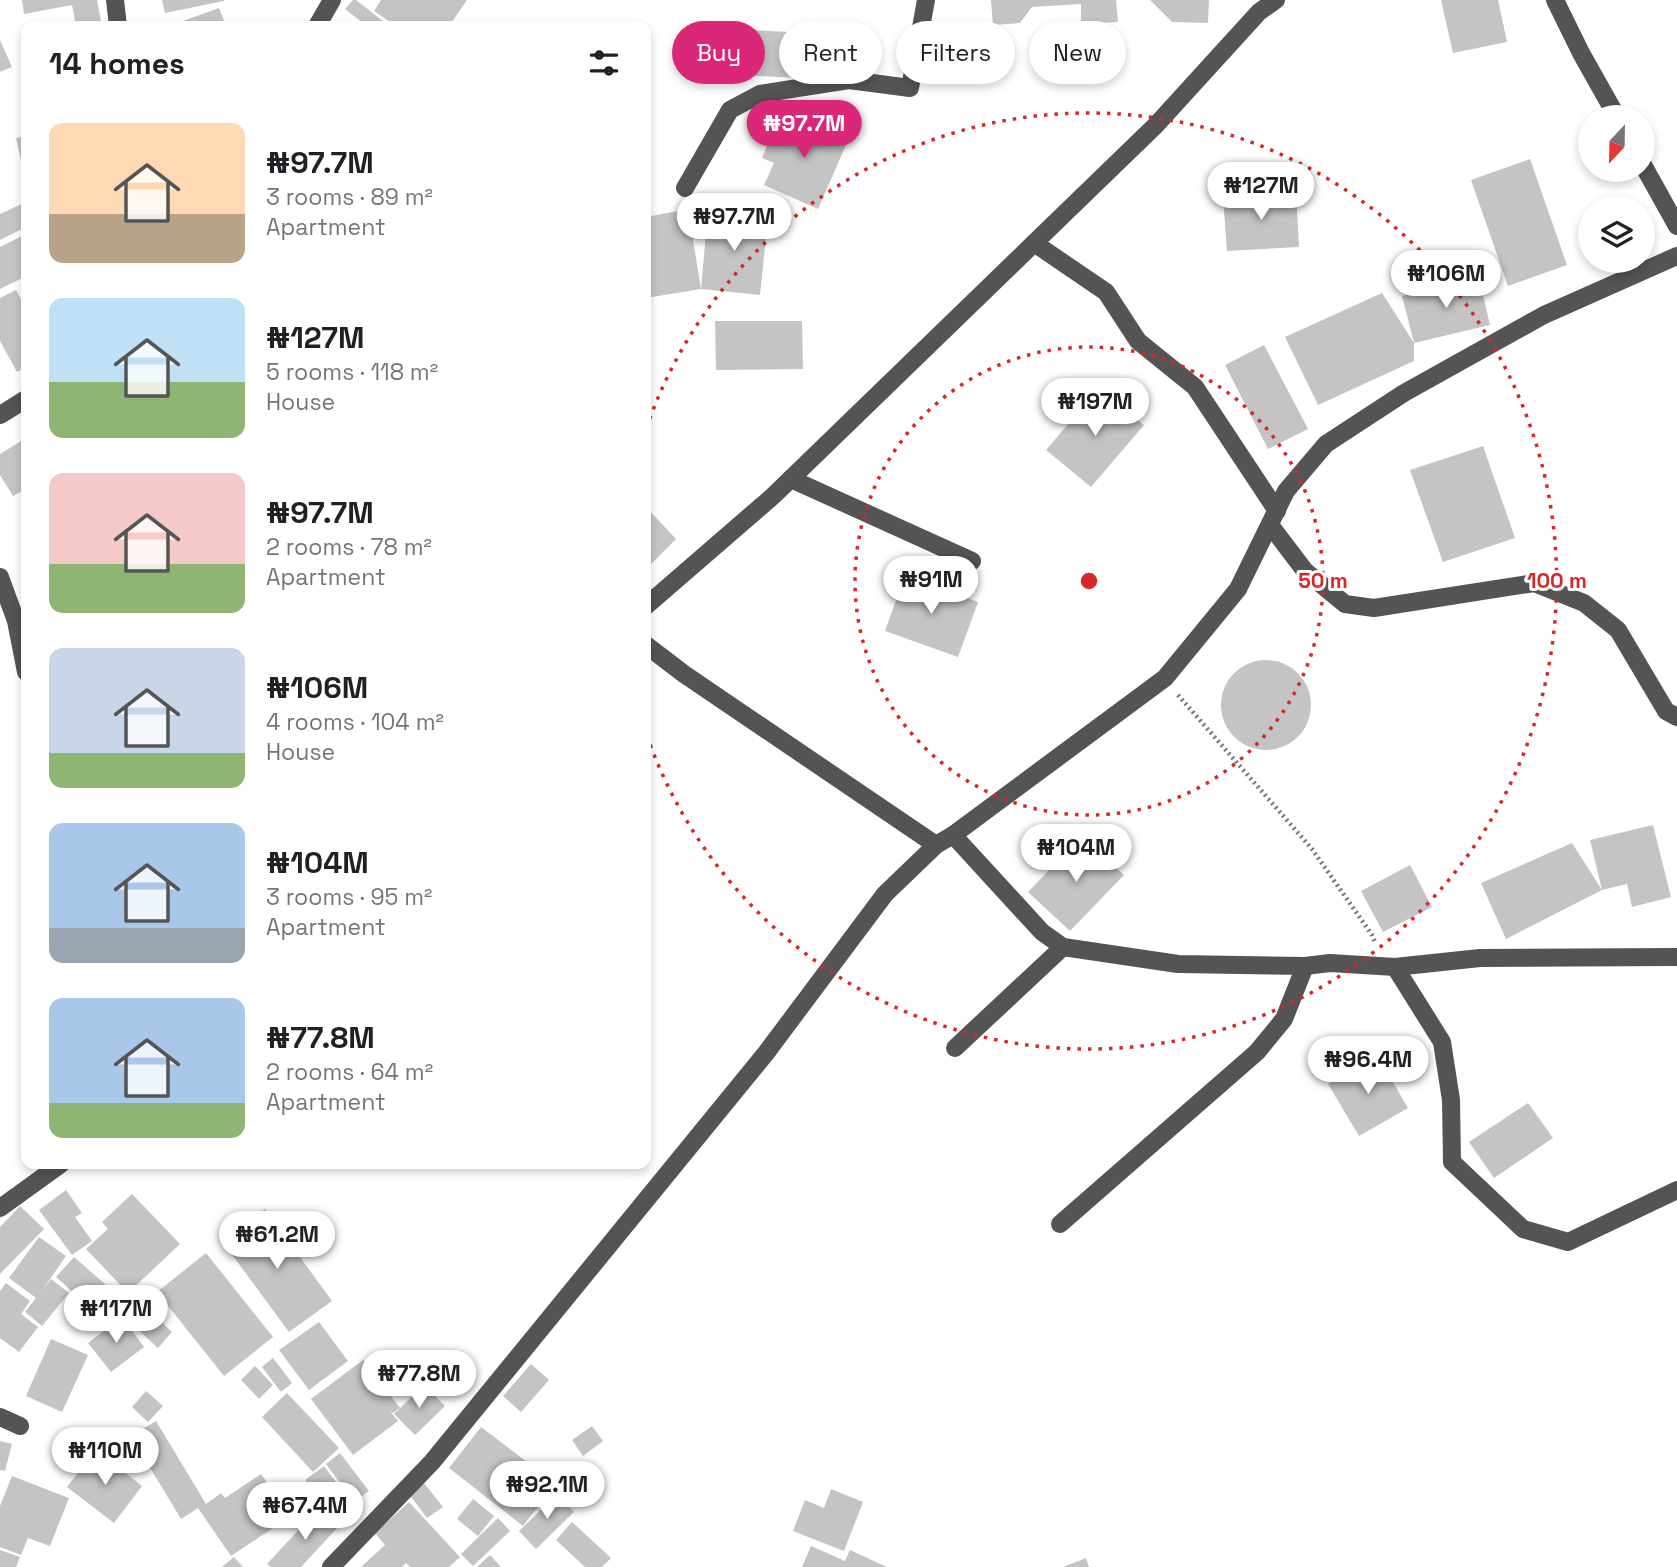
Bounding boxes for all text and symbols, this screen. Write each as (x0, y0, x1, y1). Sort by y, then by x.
chip: Buy (672, 21, 765, 84)
chip: Rent (779, 21, 882, 84)
chip: Filters (896, 21, 1015, 84)
chip: New (1029, 21, 1126, 84)
text: 14 homes (49, 44, 185, 83)
icon: filters (585, 44, 623, 82)
pin: ₦97.7M (747, 100, 861, 160)
north arrow (1578, 105, 1656, 182)
map controls (1578, 105, 1655, 273)
text: ₦97.7M (763, 108, 845, 138)
text: ₦97.7M (266, 143, 374, 182)
icon: home (105, 151, 189, 235)
pin: ₦127M (1212, 162, 1310, 222)
text: ₦127M (1223, 170, 1299, 200)
text: 3 rooms · 89 m² (266, 182, 433, 212)
pin: ₦97.7M (677, 194, 791, 253)
button: layers (1578, 196, 1655, 273)
text: ₦97.7M (693, 201, 775, 231)
text: Apartment (266, 212, 386, 242)
pin: ₦106M (1397, 250, 1495, 310)
text: ₦106M (1407, 258, 1485, 288)
text: ₦127M (266, 318, 364, 357)
icon: home (105, 326, 189, 410)
text: 5 rooms · 118 m² (266, 357, 438, 387)
pin: ₦197M (1046, 378, 1144, 438)
text: ₦197M (1057, 386, 1133, 416)
text: House (266, 387, 335, 417)
text: ₦97.7M (266, 493, 374, 532)
icon: home (105, 501, 189, 585)
text: 2 rooms · 78 m² (266, 532, 432, 562)
pin: ₦91M (890, 556, 972, 616)
text: Apartment (266, 562, 386, 592)
text: ₦91M (899, 564, 963, 594)
text: 50 m (1298, 567, 1348, 594)
text: 100 m (1527, 567, 1587, 594)
centre of rings (1077, 569, 1101, 593)
text: ₦106M (266, 668, 368, 707)
icon: home (105, 676, 189, 760)
text: 4 rooms · 104 m² (266, 707, 444, 737)
text: House (266, 737, 335, 767)
pin: ₦104M (1027, 824, 1125, 884)
text: ₦104M (1037, 832, 1115, 862)
text: ₦104M (266, 843, 369, 882)
icon: home (105, 851, 189, 935)
text: 3 rooms · 95 m² (266, 882, 432, 912)
text: Apartment (266, 912, 386, 942)
text: ₦77.8M (266, 1018, 375, 1057)
icon: home (105, 1026, 189, 1110)
pin: ₦96.4M (1311, 1036, 1425, 1096)
text: ₦96.4M (1324, 1044, 1412, 1074)
text: 2 rooms · 64 m² (266, 1057, 433, 1087)
text: Apartment (266, 1087, 386, 1117)
pin: ₦61.2M (220, 1212, 334, 1271)
text: ₦61.2M (235, 1219, 319, 1249)
pin: ₦117M (67, 1286, 165, 1345)
text: ₦117M (80, 1293, 152, 1323)
pin: ₦77.8M (362, 1350, 476, 1410)
text: ₦77.8M (377, 1358, 461, 1388)
pin: ₦110M (56, 1428, 154, 1487)
text: ₦110M (68, 1435, 142, 1465)
pin: ₦92.1M (490, 1462, 604, 1521)
text: ₦92.1M (506, 1469, 588, 1499)
pin: ₦67.4M (248, 1482, 362, 1542)
text: ₦67.4M (262, 1490, 348, 1520)

